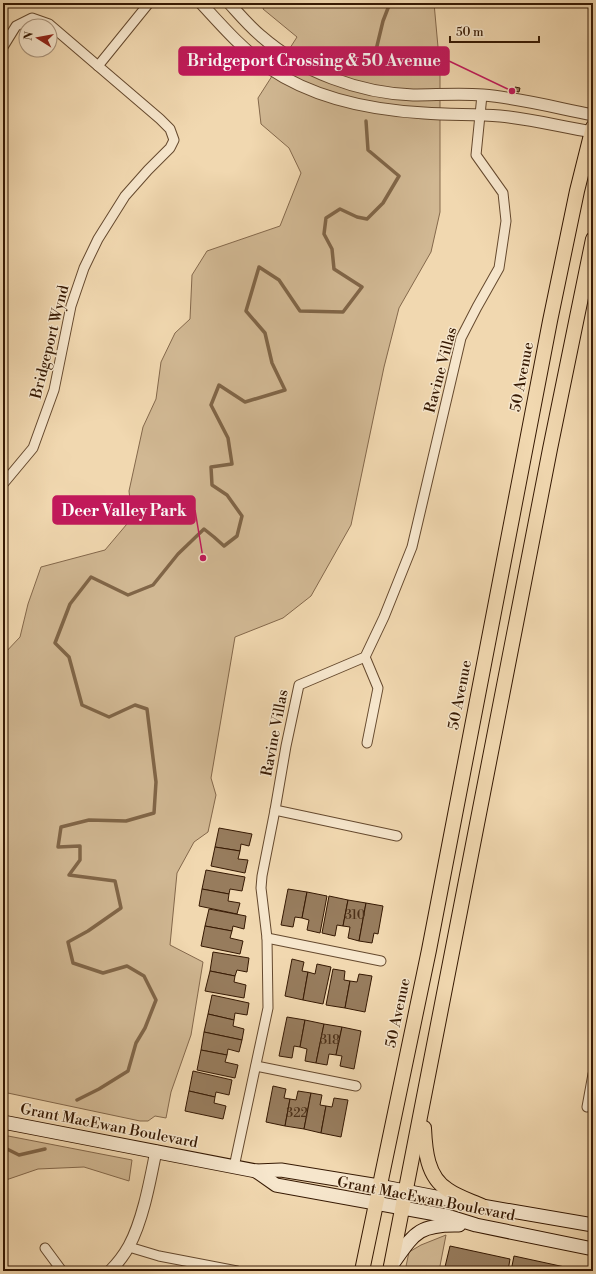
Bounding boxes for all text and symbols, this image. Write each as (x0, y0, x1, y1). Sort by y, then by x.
north arrow (18, 18, 58, 58)
scale bar (450, 18, 539, 44)
text: 50 m (456, 25, 484, 40)
text: N (21, 30, 37, 42)
callout: Bridgeport Crossing & 50 Avenue (179, 47, 449, 75)
text: Bridgeport Crossing & 50 Avenue (187, 51, 441, 71)
street label: Bridgeport Wynd (26, 283, 73, 402)
street label: Ravine Villas (420, 325, 462, 415)
street label: 50 Avenue (506, 340, 538, 414)
callout: Deer Valley Park (53, 496, 195, 524)
text: Deer Valley Park (61, 501, 188, 521)
street label: 50 Avenue (444, 658, 476, 732)
street label: Ravine Villas (257, 688, 293, 778)
house number: 310 (345, 907, 366, 923)
street label: 50 Avenue (381, 976, 415, 1050)
house number: 318 (320, 1032, 340, 1048)
street label: Grant MacEwan Boulevard (19, 1099, 200, 1153)
house number: 322 (286, 1105, 308, 1121)
street label: Grant MacEwan Boulevard (336, 1172, 517, 1226)

